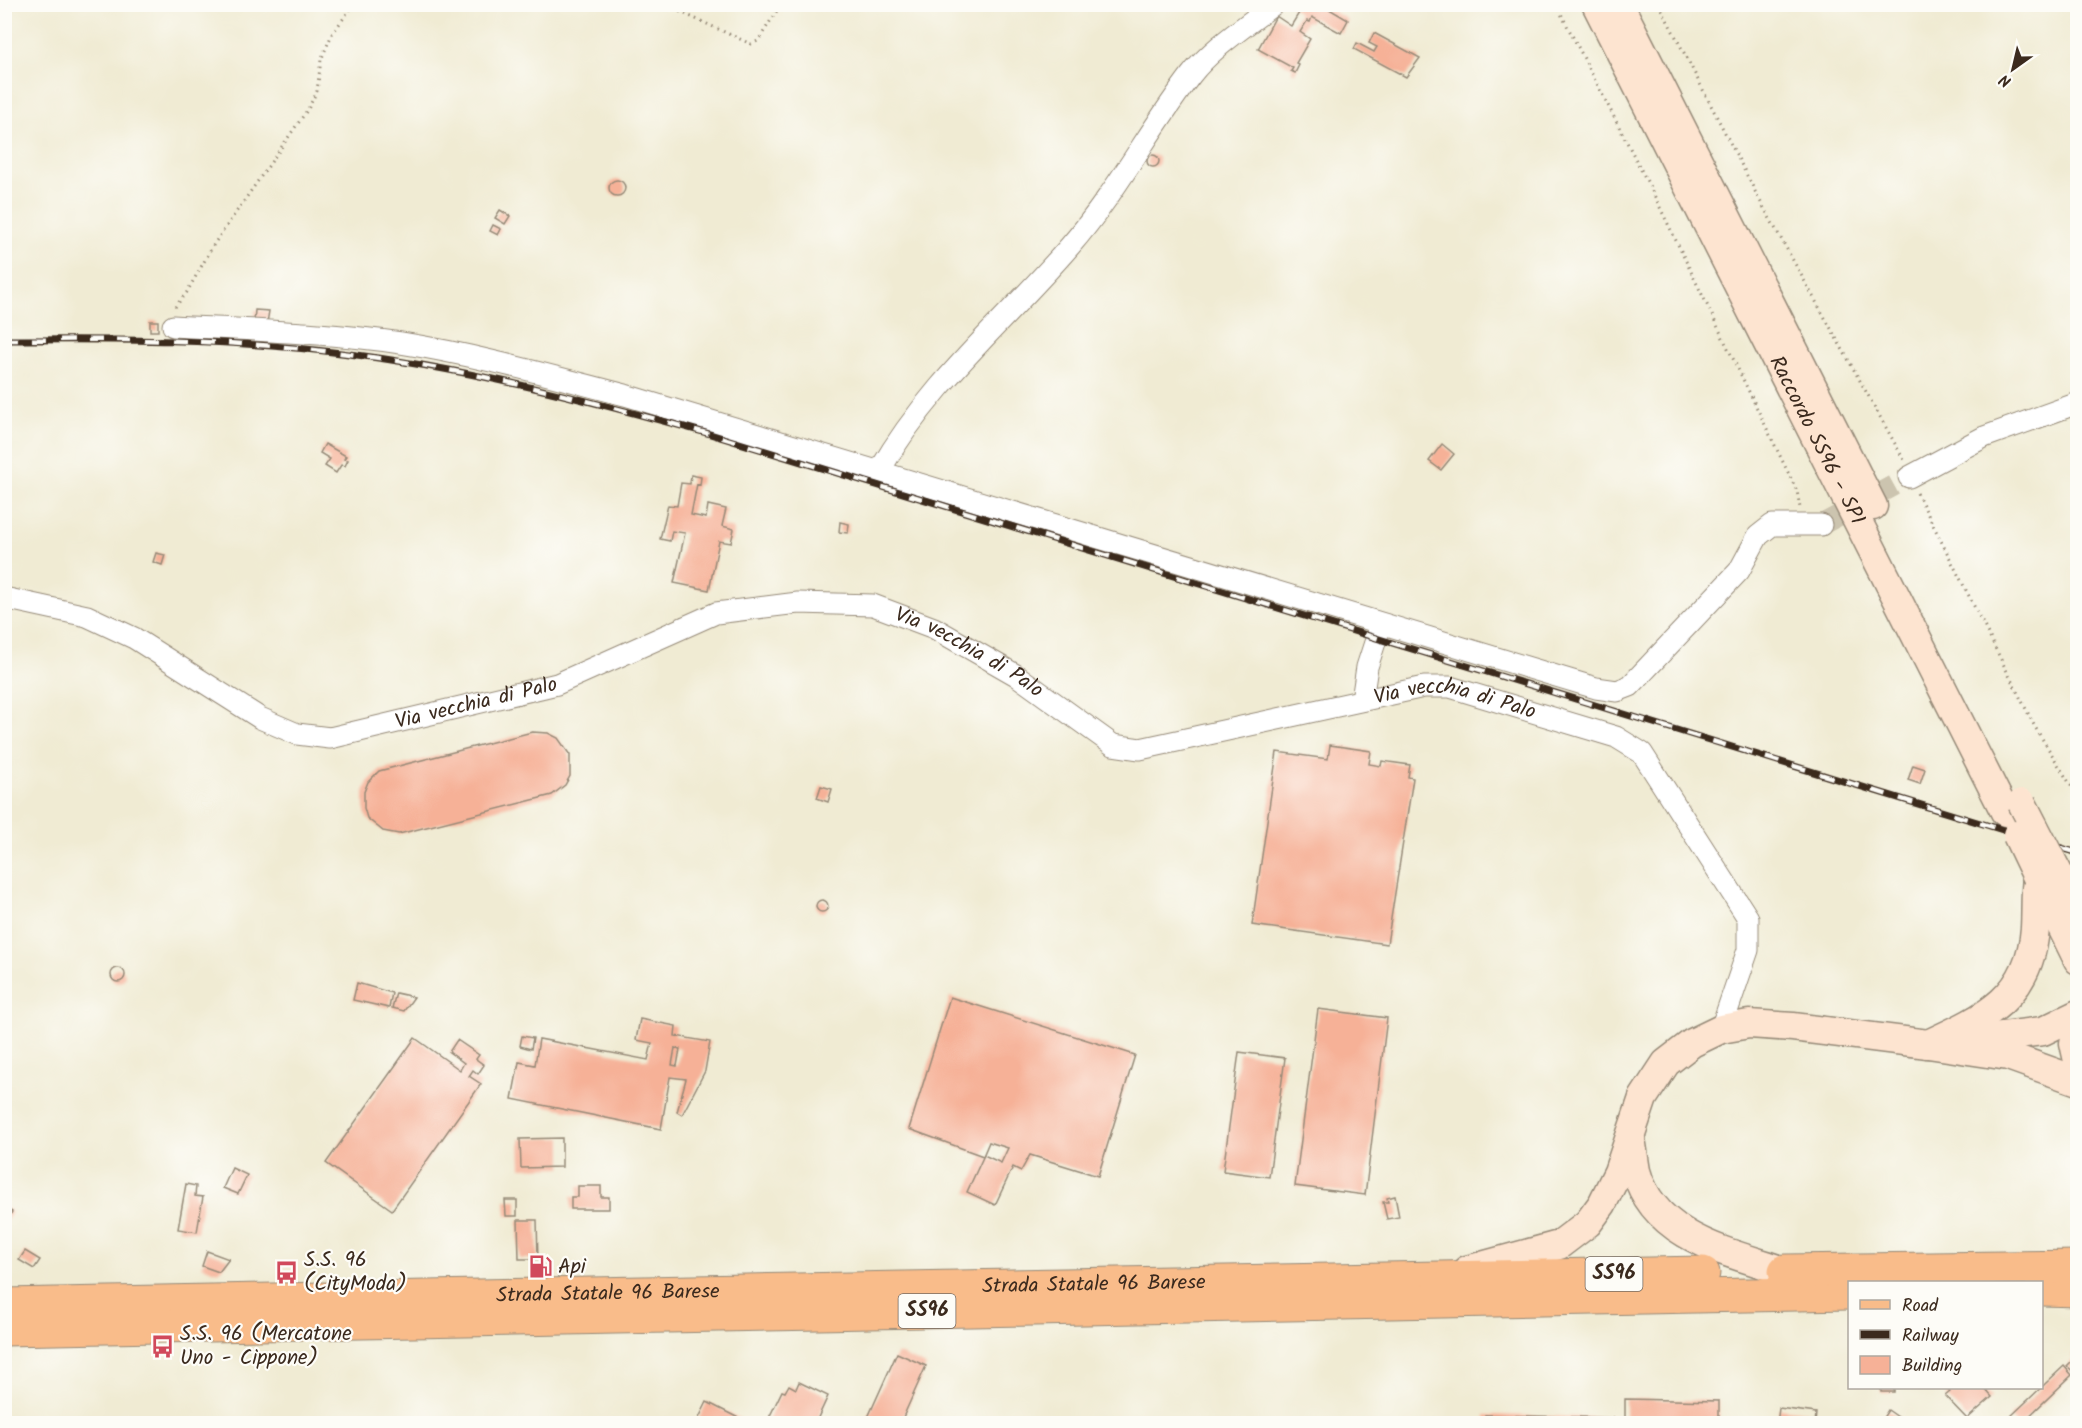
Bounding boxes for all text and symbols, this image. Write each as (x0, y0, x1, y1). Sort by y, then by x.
north arrow (1983, 39, 2043, 99)
text: N (1994, 67, 2017, 93)
street label: Raccordo SS96 - SP1 (1760, 350, 1873, 531)
street label: Via vecchia di Palo (890, 598, 1050, 706)
street label: Via vecchia di Palo (392, 668, 561, 738)
street label: Via vecchia di Palo (1371, 670, 1540, 728)
place label: S.S. 96 (CityModa) (304, 1244, 407, 1301)
place label: Api (558, 1251, 587, 1284)
fuel station icon: Api (527, 1254, 553, 1280)
road number: SS96 (1586, 1257, 1642, 1291)
bus stop icon: S.S. 96 (CityModa) (273, 1259, 299, 1285)
street label: Strada Statale 96 Barese (982, 1266, 1206, 1303)
street label: Strada Statale 96 Barese (496, 1275, 720, 1312)
legend (1848, 1281, 2043, 1389)
text: Road (1902, 1292, 1939, 1321)
road number: SS96 (898, 1294, 956, 1328)
place label: S.S. 96 (Mercatone Uno - Cippone) (180, 1318, 352, 1375)
text: Railway (1902, 1322, 1959, 1351)
bus stop icon: S.S. 96 (Mercatone Uno - Cippone) (149, 1333, 175, 1359)
text: Building (1902, 1352, 1962, 1381)

